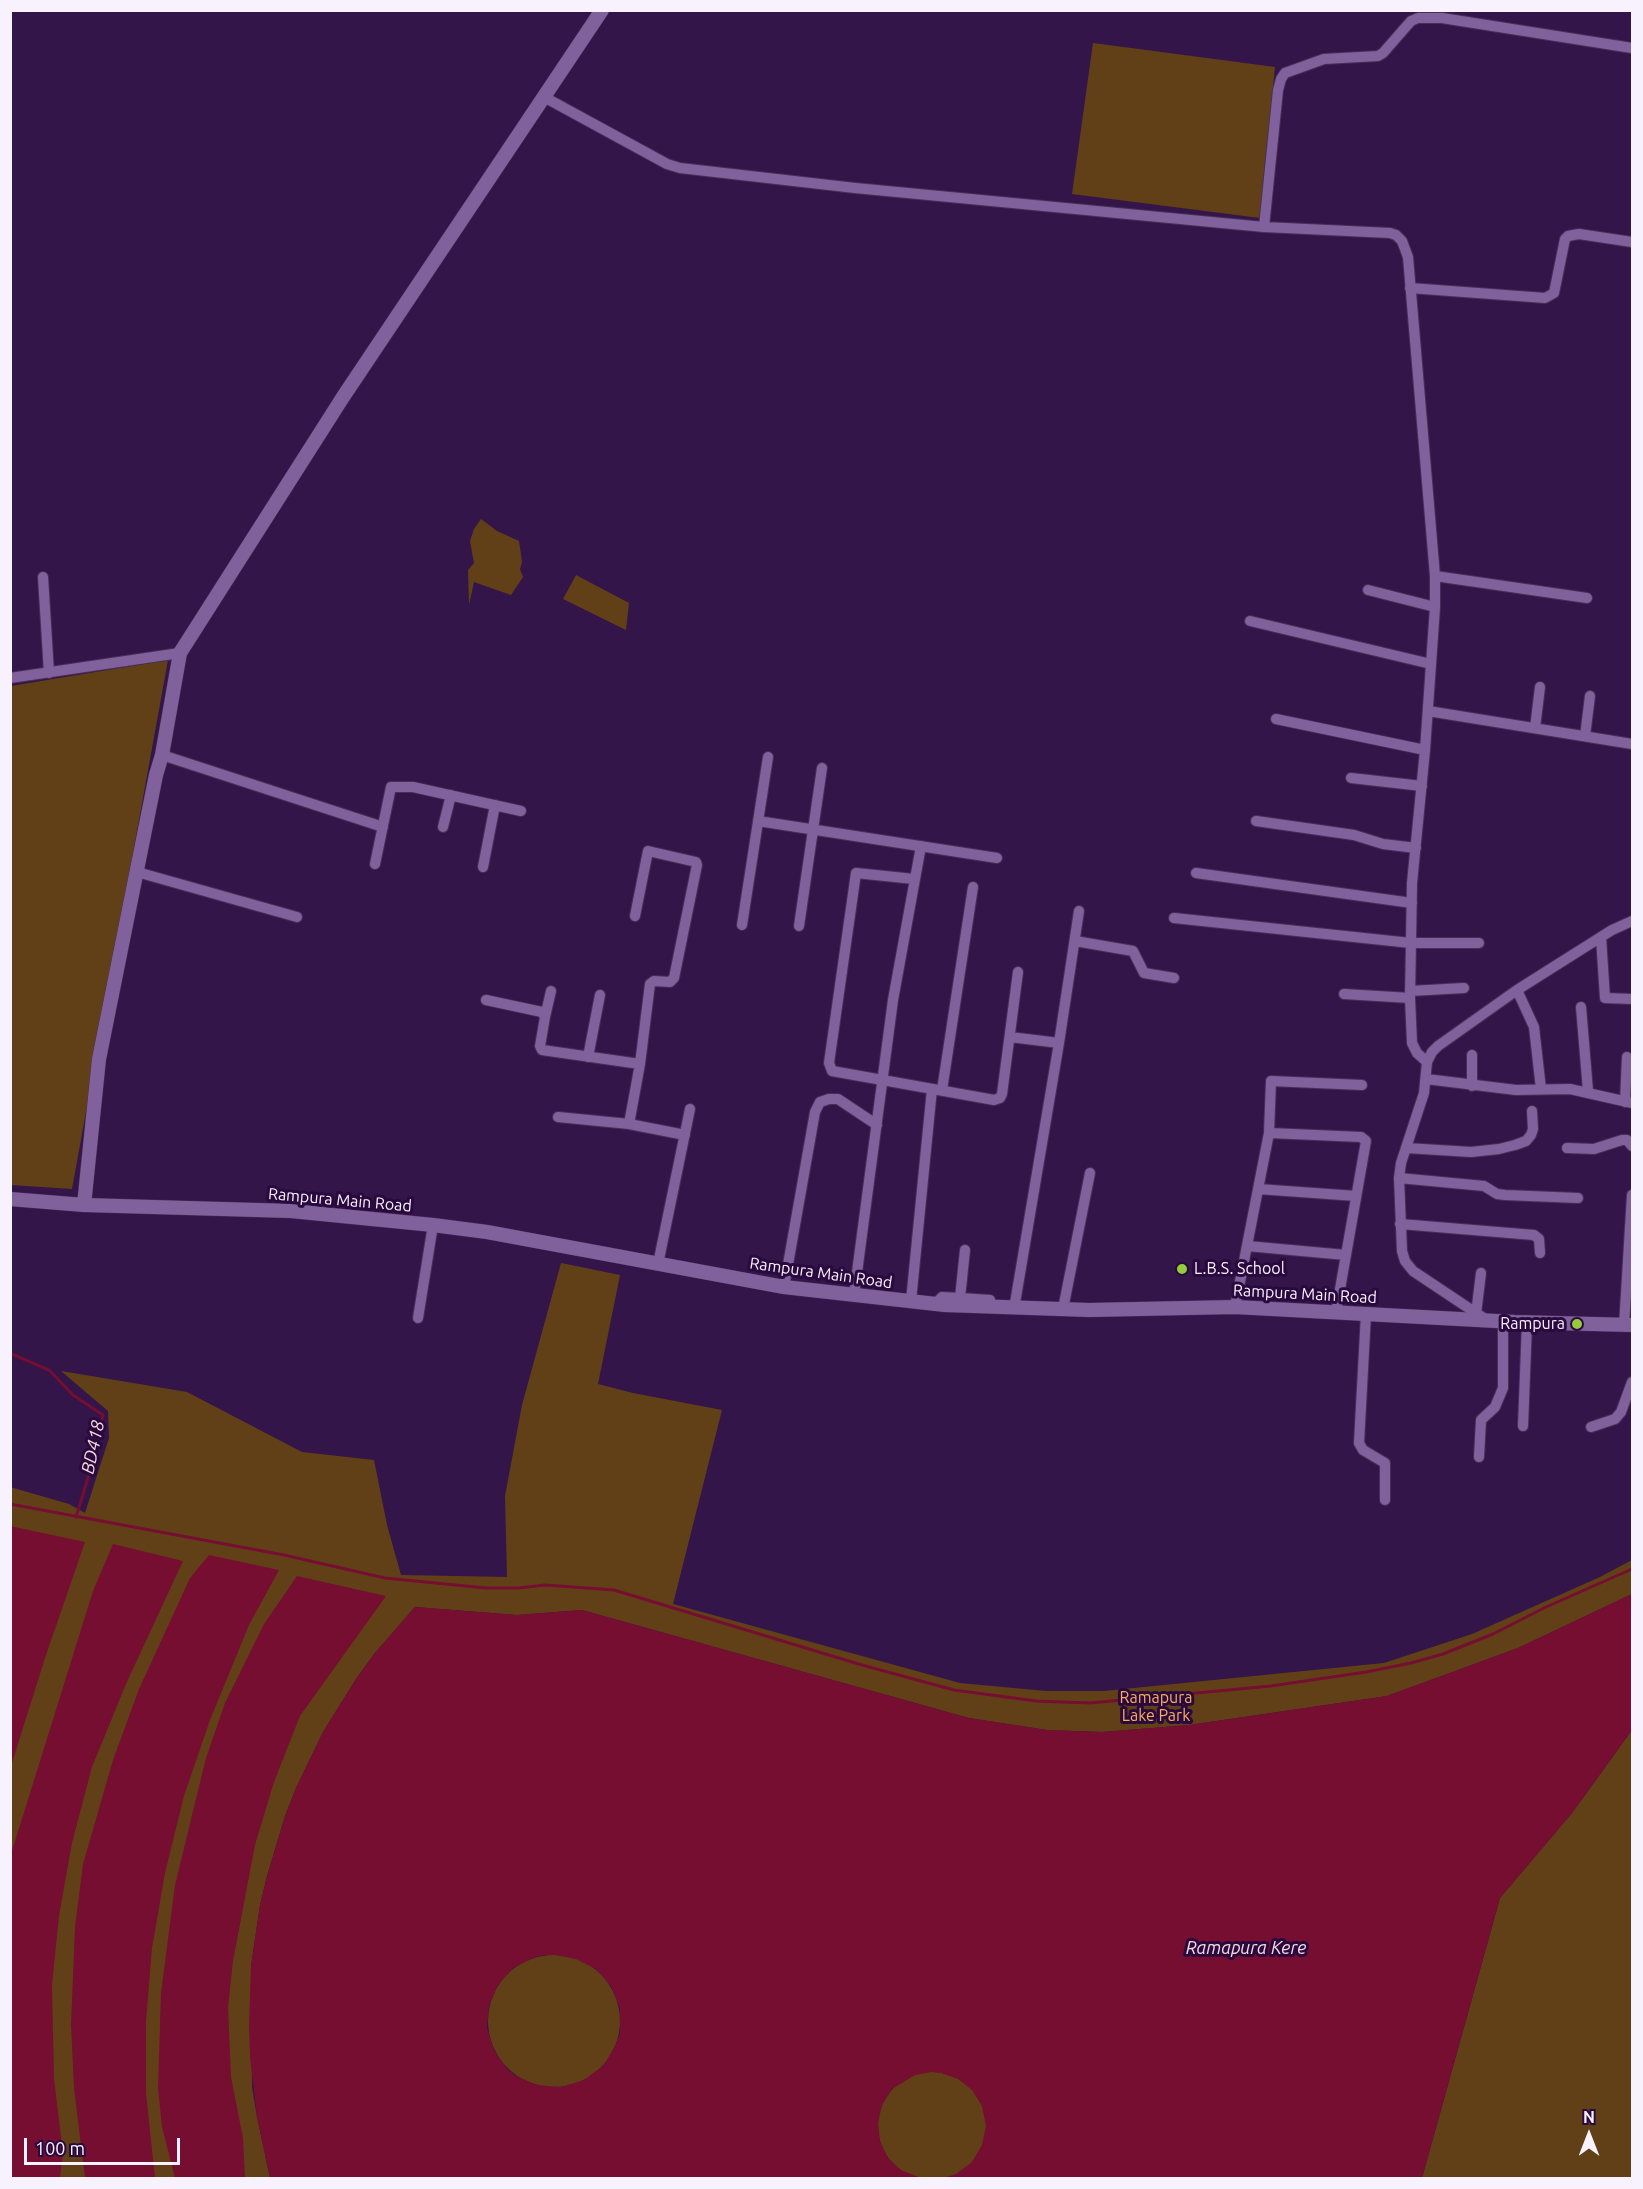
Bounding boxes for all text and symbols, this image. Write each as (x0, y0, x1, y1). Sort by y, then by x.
street label: Rampura Main Road (267, 1184, 413, 1216)
street label: Rampura Main Road (748, 1253, 894, 1293)
place label: L.B.S. School (1194, 1259, 1285, 1279)
marker: L.B.S. School (1175, 1262, 1189, 1276)
street label: Rampura Main Road (1233, 1281, 1377, 1307)
place label: Rampura (1500, 1314, 1565, 1334)
marker: Rampura (1570, 1317, 1584, 1331)
water label: BD418 (77, 1418, 109, 1476)
park label: Ramapura Lake Park (1120, 1688, 1192, 1726)
water label: Ramapura Kere (1186, 1937, 1306, 1959)
north arrow (1559, 2105, 1619, 2165)
text: N (1583, 2108, 1595, 2126)
scale bar (27, 2126, 183, 2164)
text: 100 m (35, 2138, 85, 2158)

